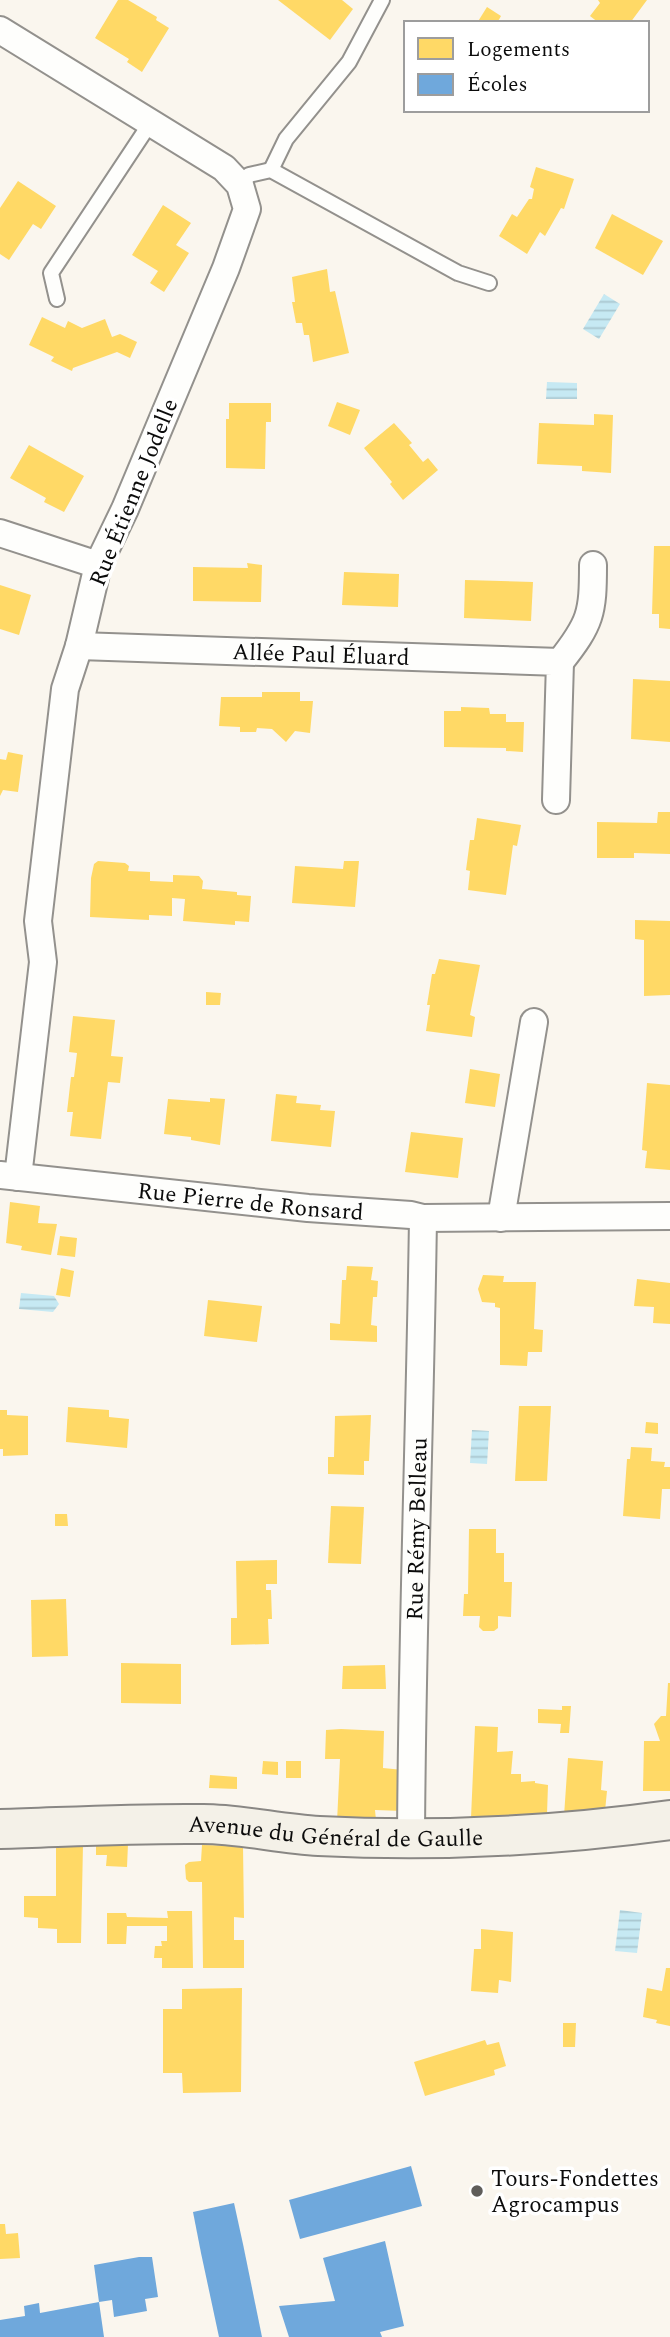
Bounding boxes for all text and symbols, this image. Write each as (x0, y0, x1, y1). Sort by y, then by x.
legend (404, 21, 649, 112)
text: Logements (467, 34, 570, 66)
text: Écoles (467, 69, 528, 101)
street label: Rue Étienne Jodelle (81, 393, 188, 592)
street label: Allée Paul Éluard (232, 635, 410, 676)
street label: Rue Pierre de Ronsard (136, 1174, 365, 1231)
street label: Rue Rémy Belleau (398, 1437, 437, 1621)
street label: Avenue du Général de Gaulle (188, 1808, 484, 1857)
place label: Tours-Fondettes Agrocampus (491, 2162, 659, 2223)
marker: Tours-Fondettes Agrocampus (469, 2183, 485, 2199)

